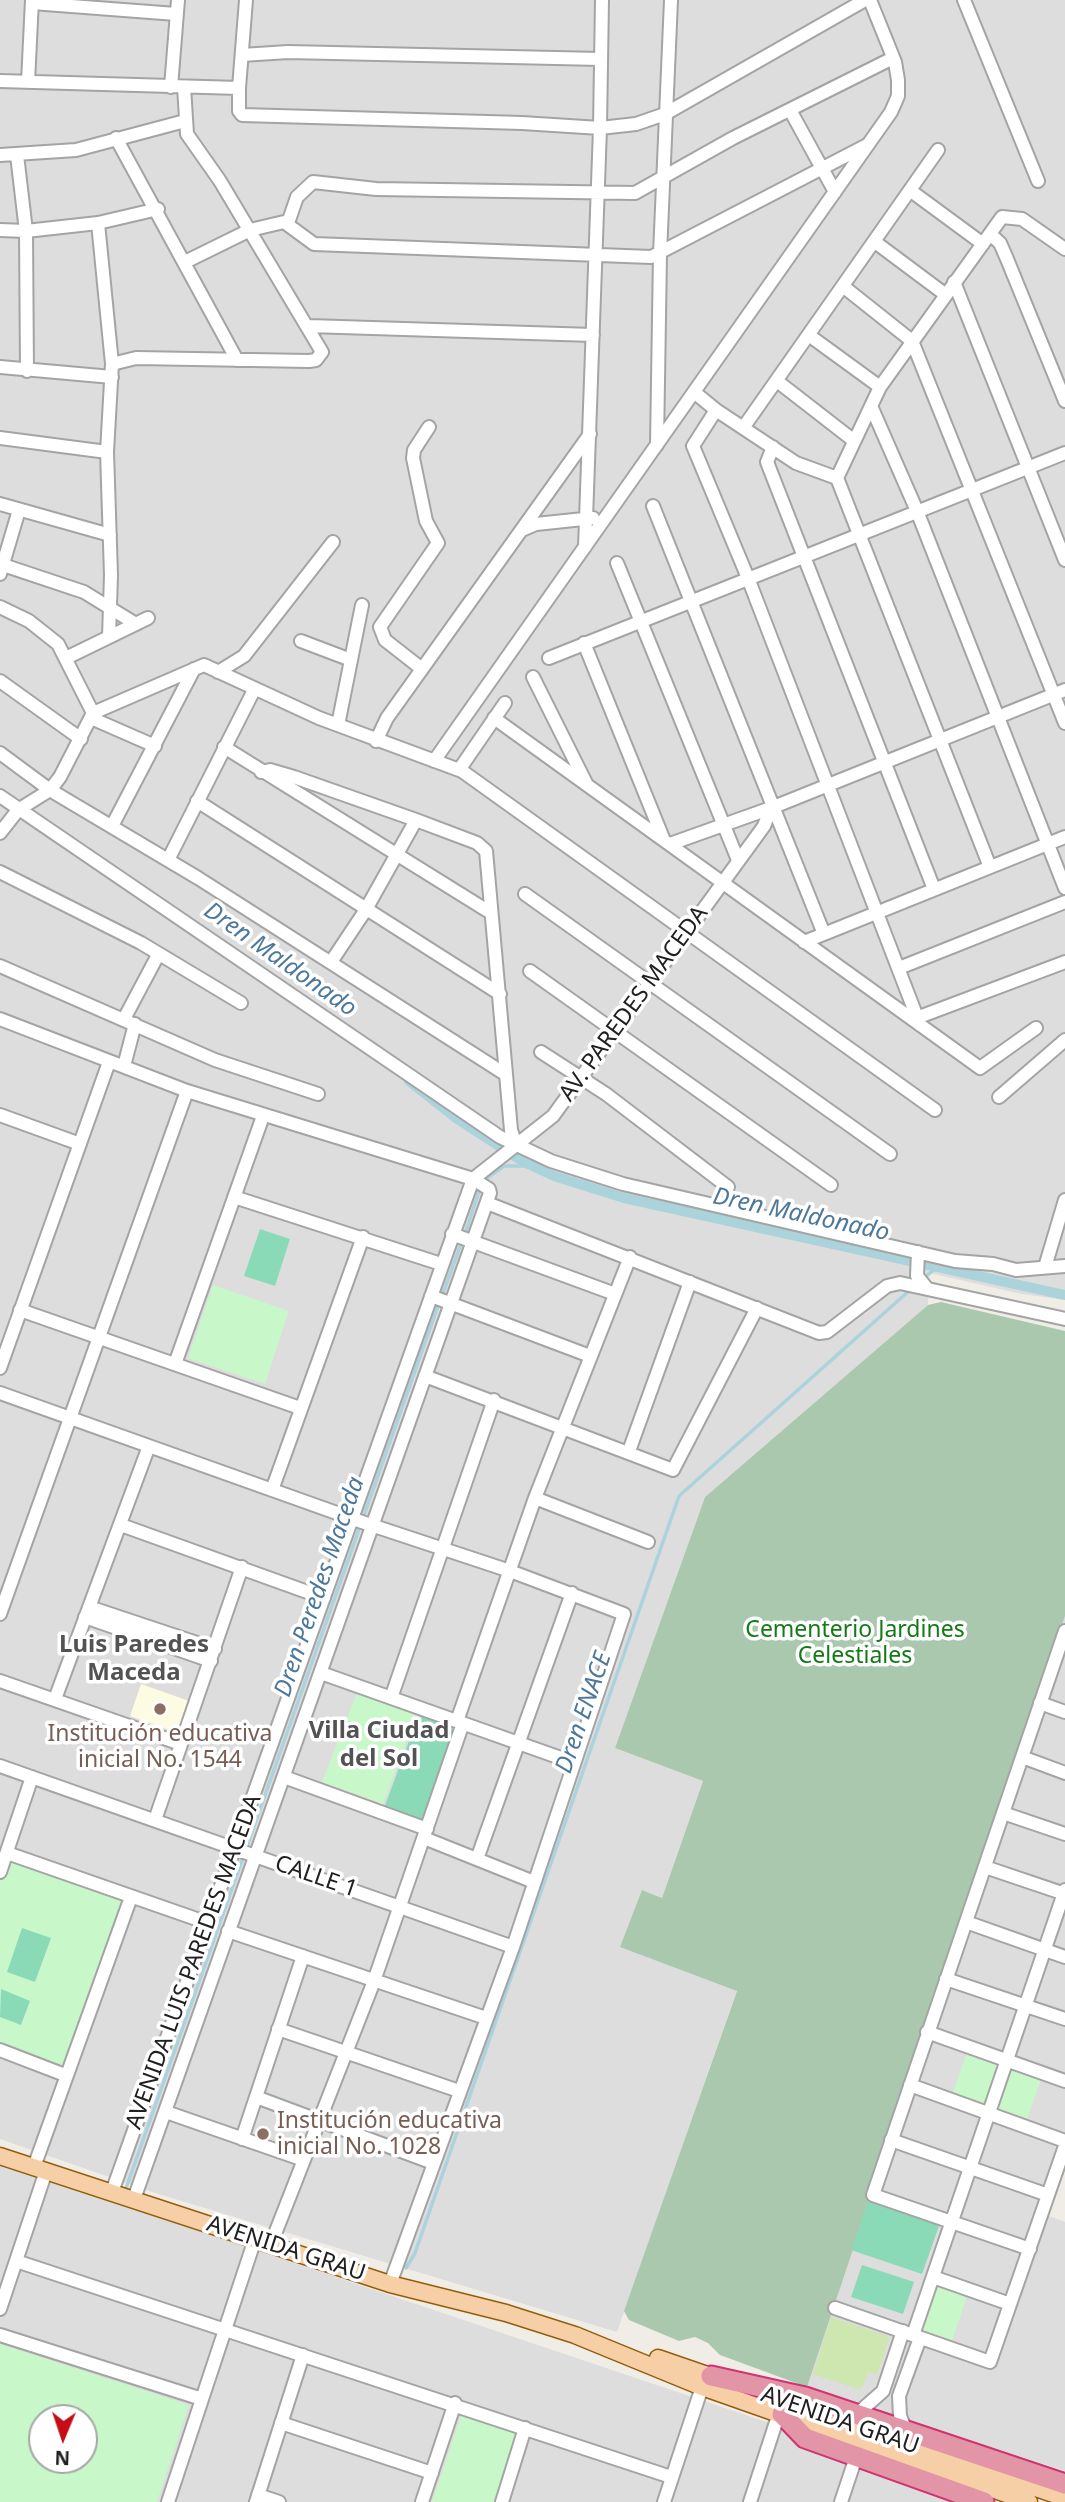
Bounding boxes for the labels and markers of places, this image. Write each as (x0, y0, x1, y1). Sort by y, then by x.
marker: Institución educativa inicial No. 1544 (152, 1701, 168, 1717)
place label: Institución educativa inicial No. 1544 (48, 1720, 272, 1774)
place label: Institución educativa inicial No. 1028 (277, 2107, 502, 2161)
marker: Institución educativa inicial No. 1028 (255, 2126, 271, 2142)

